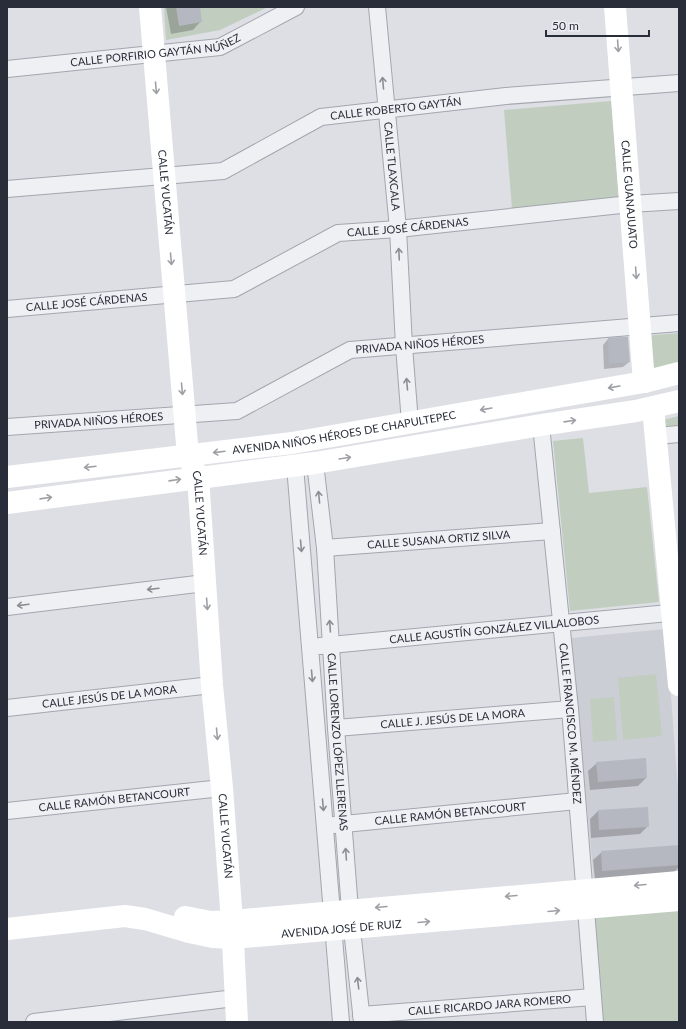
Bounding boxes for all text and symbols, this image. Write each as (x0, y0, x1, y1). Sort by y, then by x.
scale bar (546, 12, 649, 38)
text: 50 m (552, 18, 579, 33)
street label: CALLE PORFIRIO GAYTÁN NÚÑEZ (70, 30, 243, 68)
one-way arrow (615, 39, 622, 52)
one-way arrow (380, 77, 387, 90)
one-way arrow (153, 81, 160, 94)
street label: CALLE ROBERTO GAYTÁN (330, 94, 462, 122)
street label: CALLE TLAXCALA (382, 121, 403, 212)
street label: CALLE GUANAJUATO (619, 140, 641, 249)
street label: CALLE YUCATÁN (156, 149, 176, 235)
street label: CALLE JOSÉ CÁRDENAS (347, 214, 469, 238)
one-way arrow (395, 248, 403, 261)
one-way arrow (168, 252, 175, 265)
one-way arrow (632, 266, 639, 279)
street label: CALLE JOSÉ CÁRDENAS (25, 290, 148, 313)
street label: PRIVADA NIÑOS HÉROES (355, 332, 485, 356)
one-way arrow (404, 378, 411, 391)
one-way arrow (179, 382, 186, 395)
one-way arrow (608, 383, 621, 391)
one-way arrow (479, 406, 492, 414)
street label: AVENIDA NIÑOS HÉROES DE CHAPULTEPEC (231, 408, 457, 456)
street label: PRIVADA NIÑOS HÉROES (34, 409, 164, 431)
one-way arrow (563, 417, 576, 425)
one-way arrow (213, 448, 226, 456)
one-way arrow (338, 454, 351, 462)
one-way arrow (84, 464, 97, 471)
street label: CALLE YUCATÁN (190, 468, 210, 556)
one-way arrow (168, 476, 181, 484)
one-way arrow (315, 491, 323, 504)
one-way arrow (39, 494, 52, 501)
street label: CALLE SUSANA ORTIZ SILVA (367, 527, 511, 551)
one-way arrow (298, 539, 305, 552)
one-way arrow (146, 585, 159, 593)
one-way arrow (203, 597, 210, 610)
one-way arrow (17, 601, 30, 609)
street label: CALLE AGUSTÍN GONZÁLEZ VILLALOBOS (389, 613, 600, 645)
one-way arrow (326, 620, 333, 633)
street label: CALLE FRANCISCO M. MÉNDEZ (557, 642, 585, 805)
street label: CALLE LORENZO LÓPEZ LLERENAS (325, 653, 351, 831)
one-way arrow (309, 669, 316, 682)
street label: CALLE JESÚS DE LA MORA (41, 682, 178, 710)
street label: CALLE J. JESÚS DE LA MORA (380, 706, 526, 730)
one-way arrow (213, 727, 220, 740)
street label: CALLE RAMÓN BETANCOURT (38, 784, 191, 814)
street label: CALLE YUCATÁN (216, 793, 236, 879)
one-way arrow (319, 798, 326, 811)
street label: CALLE RAMÓN BETANCOURT (374, 799, 527, 827)
one-way arrow (343, 848, 350, 861)
one-way arrow (634, 881, 647, 889)
one-way arrow (505, 893, 518, 900)
one-way arrow (375, 904, 388, 911)
one-way arrow (547, 907, 560, 914)
street label: AVENIDA JOSÉ DE RUIZ (280, 917, 402, 940)
one-way arrow (417, 918, 430, 925)
one-way arrow (354, 977, 362, 990)
street label: CALLE RICARDO JARA ROMERO (408, 992, 572, 1017)

